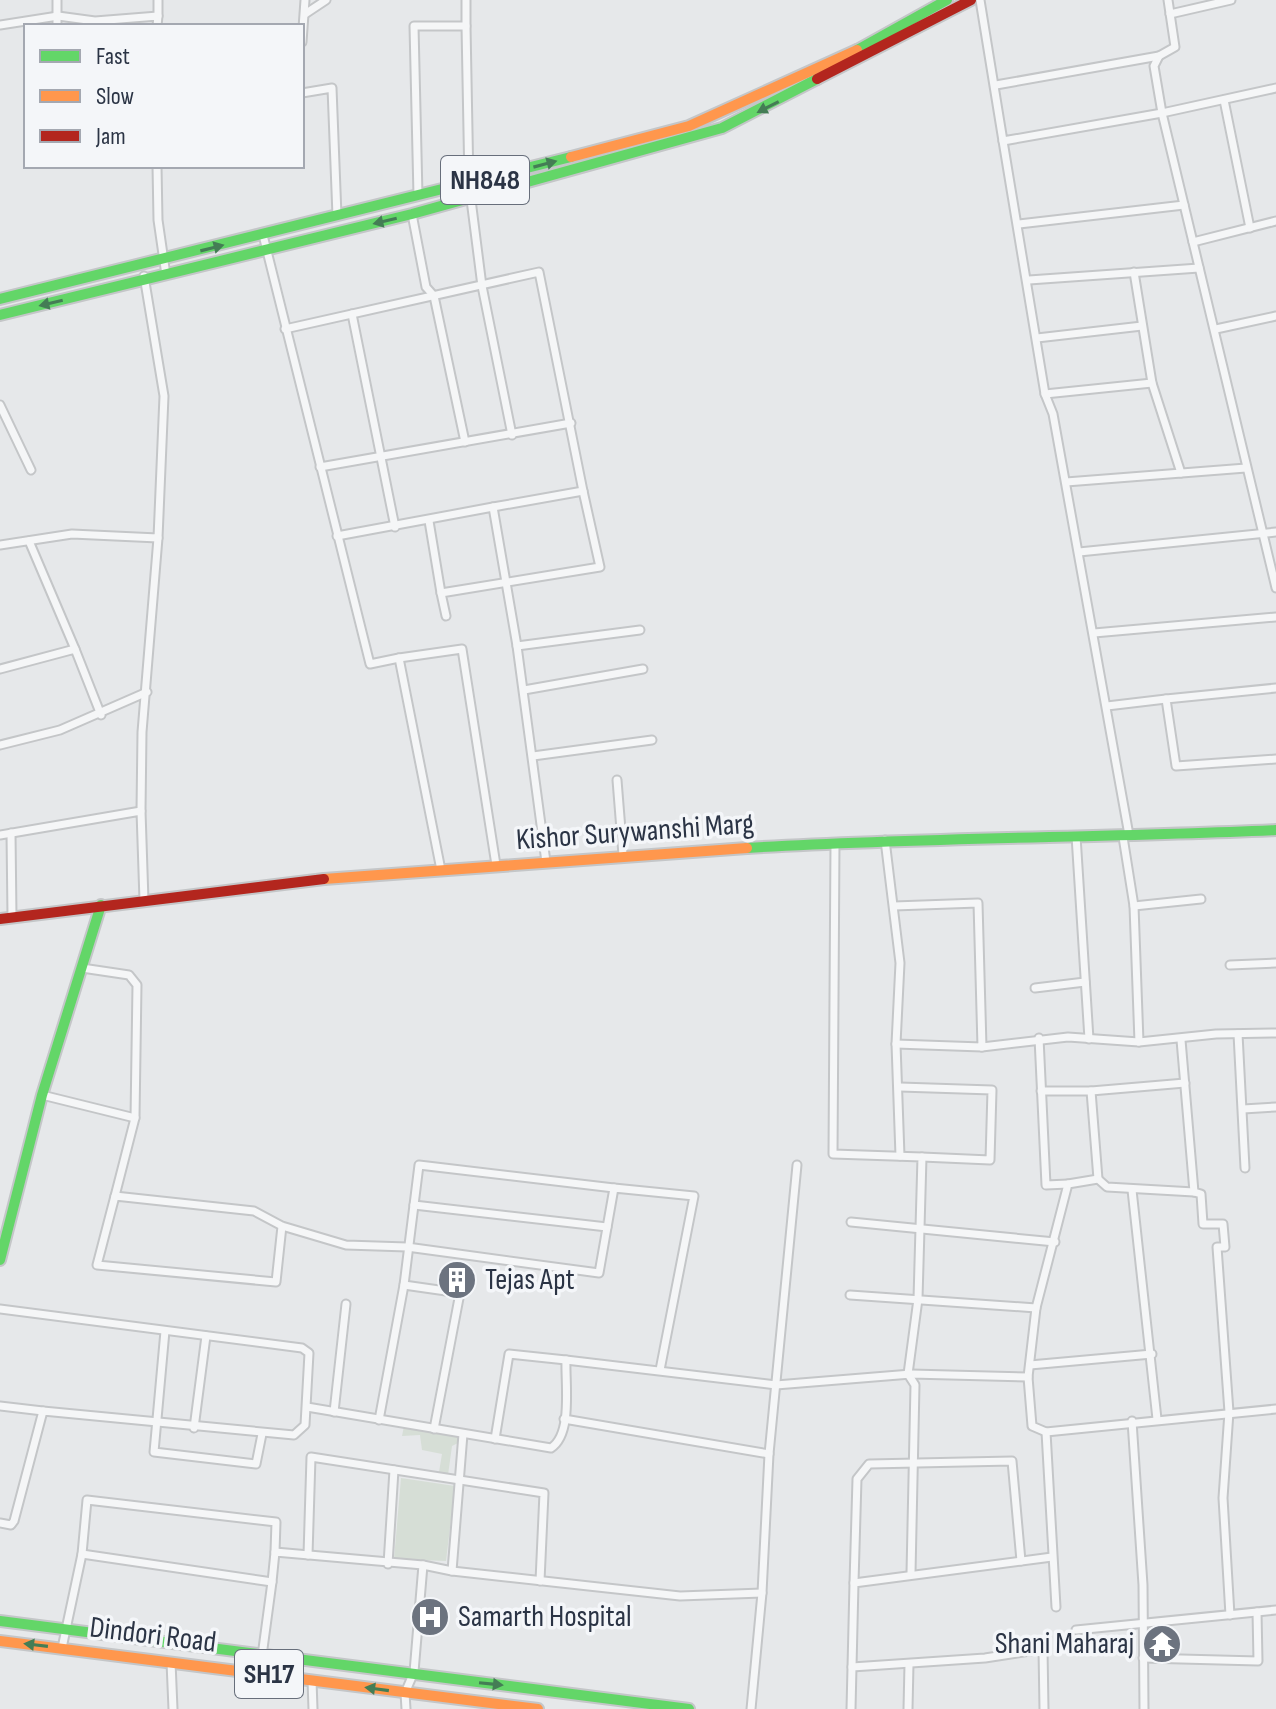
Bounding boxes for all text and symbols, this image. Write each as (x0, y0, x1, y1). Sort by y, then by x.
legend (24, 24, 304, 168)
text: Fast (96, 42, 130, 71)
text: Slow (96, 82, 134, 111)
one-way arrow (756, 101, 779, 114)
text: Jam (95, 122, 126, 151)
road number: NH848 (441, 156, 529, 204)
one-way arrow (534, 157, 558, 170)
one-way arrow (372, 215, 397, 228)
one-way arrow (199, 241, 224, 253)
one-way arrow (38, 297, 63, 310)
street label: Kishor Surywanshi Marg (515, 806, 755, 858)
building icon: Tejas Apt (436, 1259, 478, 1301)
place label: Tejas Apt (485, 1262, 575, 1298)
hospital icon: Samarth Hospital (409, 1596, 451, 1638)
place label: Samarth Hospital (458, 1599, 632, 1635)
street label: Dindori Road (88, 1609, 218, 1661)
temple icon: Shani Maharaj (1141, 1623, 1183, 1665)
place label: Shani Maharaj (995, 1626, 1134, 1662)
one-way arrow (23, 1638, 48, 1651)
road number: SH17 (235, 1650, 303, 1698)
one-way arrow (479, 1677, 504, 1690)
one-way arrow (364, 1682, 389, 1695)

